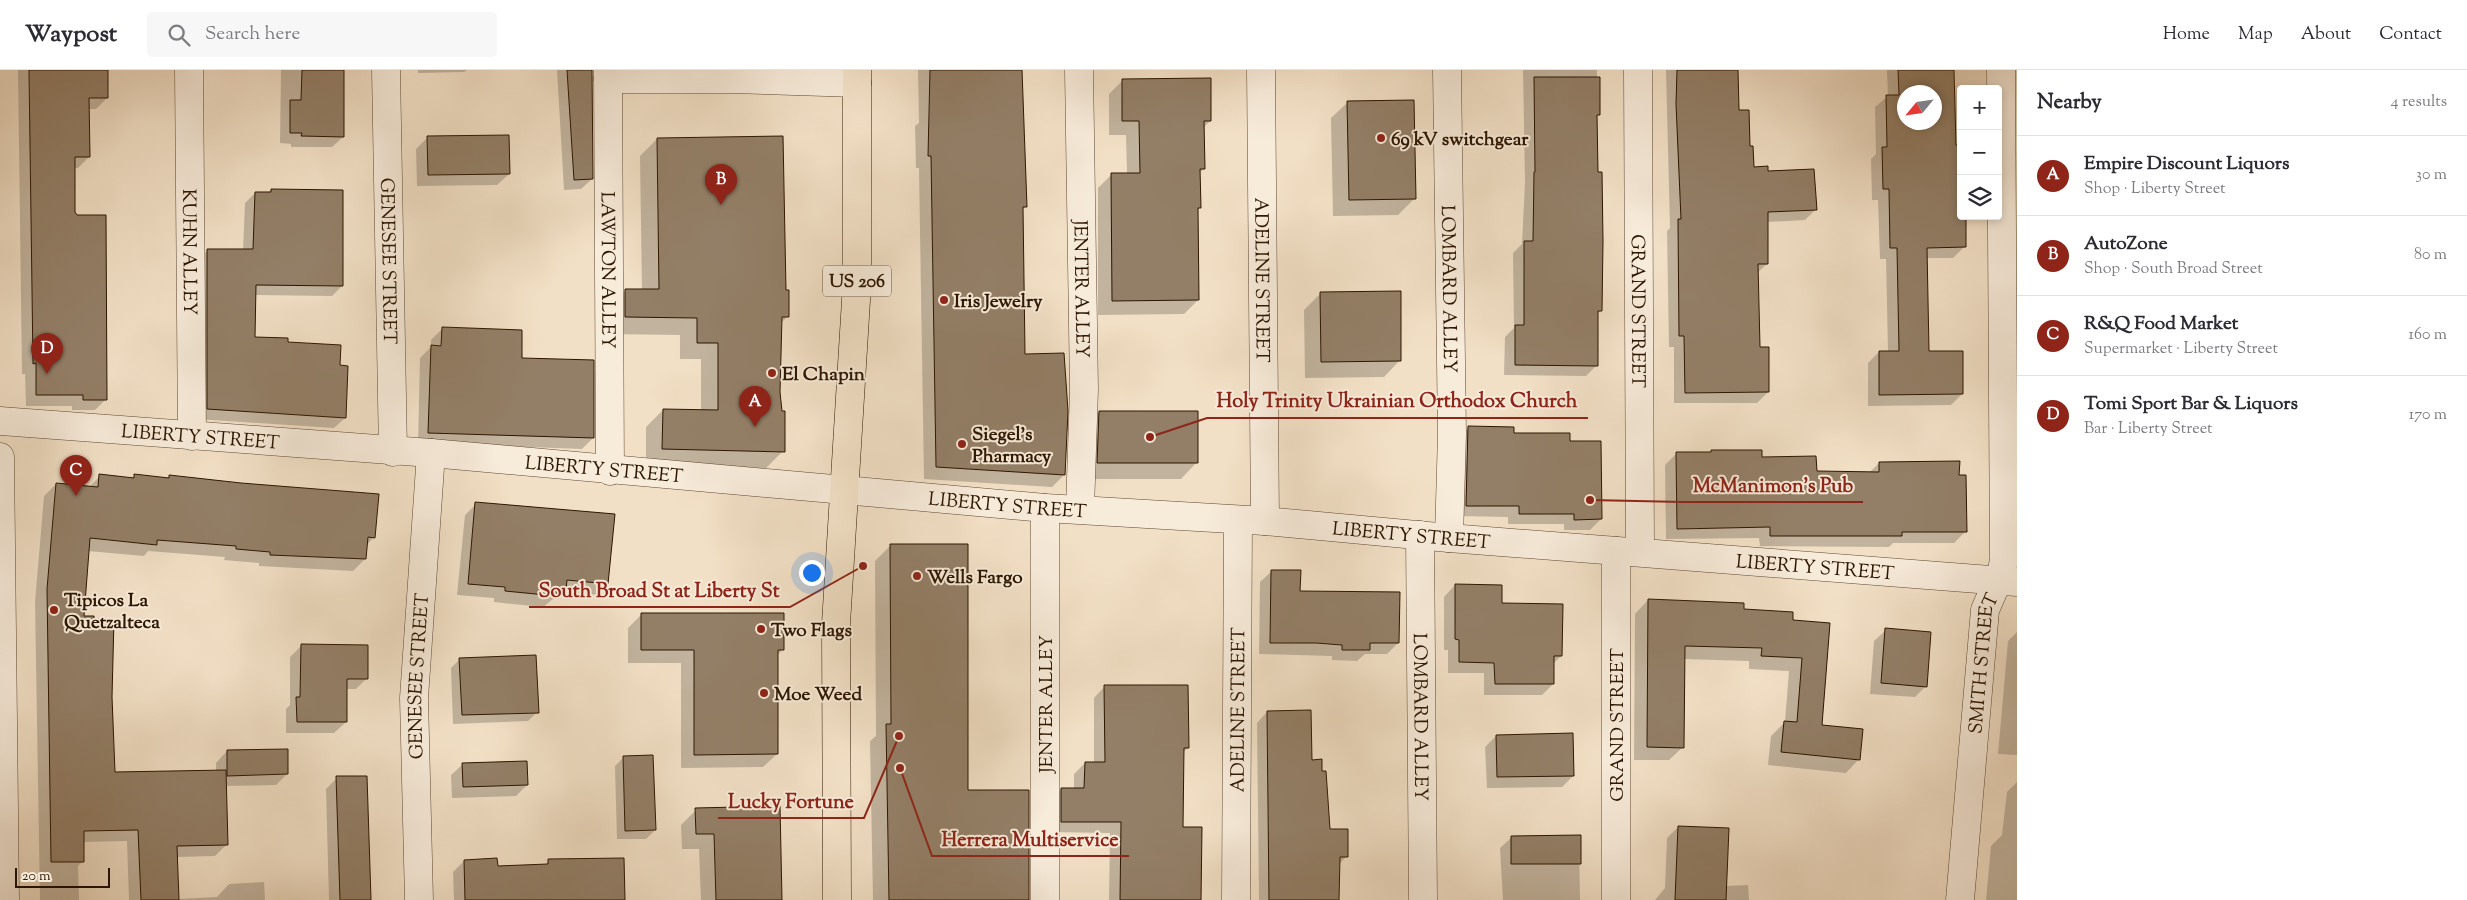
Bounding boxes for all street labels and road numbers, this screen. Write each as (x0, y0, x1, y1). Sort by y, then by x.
street label: GENESEE STREET (372, 177, 402, 345)
street label: KUHN ALLEY (174, 189, 202, 316)
street label: LAWTON ALLEY (593, 191, 620, 349)
street label: ADELINE STREET (1246, 197, 1275, 363)
street label: LOMBARD ALLEY (1433, 205, 1462, 374)
street label: JENTER ALLEY (1065, 219, 1095, 359)
street label: GRAND STREET (1623, 234, 1650, 388)
road number: US 206 (823, 266, 891, 297)
street label: LIBERTY STREET (120, 419, 280, 458)
street label: LIBERTY STREET (524, 450, 684, 492)
street label: LIBERTY STREET (927, 487, 1087, 526)
street label: LIBERTY STREET (1331, 516, 1491, 557)
street label: LIBERTY STREET (1735, 549, 1895, 588)
street label: SMITH STREET (1963, 589, 2007, 735)
street label: GENESEE STREET (403, 592, 437, 760)
street label: ADELINE STREET (1226, 627, 1253, 793)
street label: LOMBARD ALLEY (1405, 633, 1433, 802)
street label: JENTER ALLEY (1034, 635, 1061, 774)
street label: GRAND STREET (1605, 648, 1632, 802)

